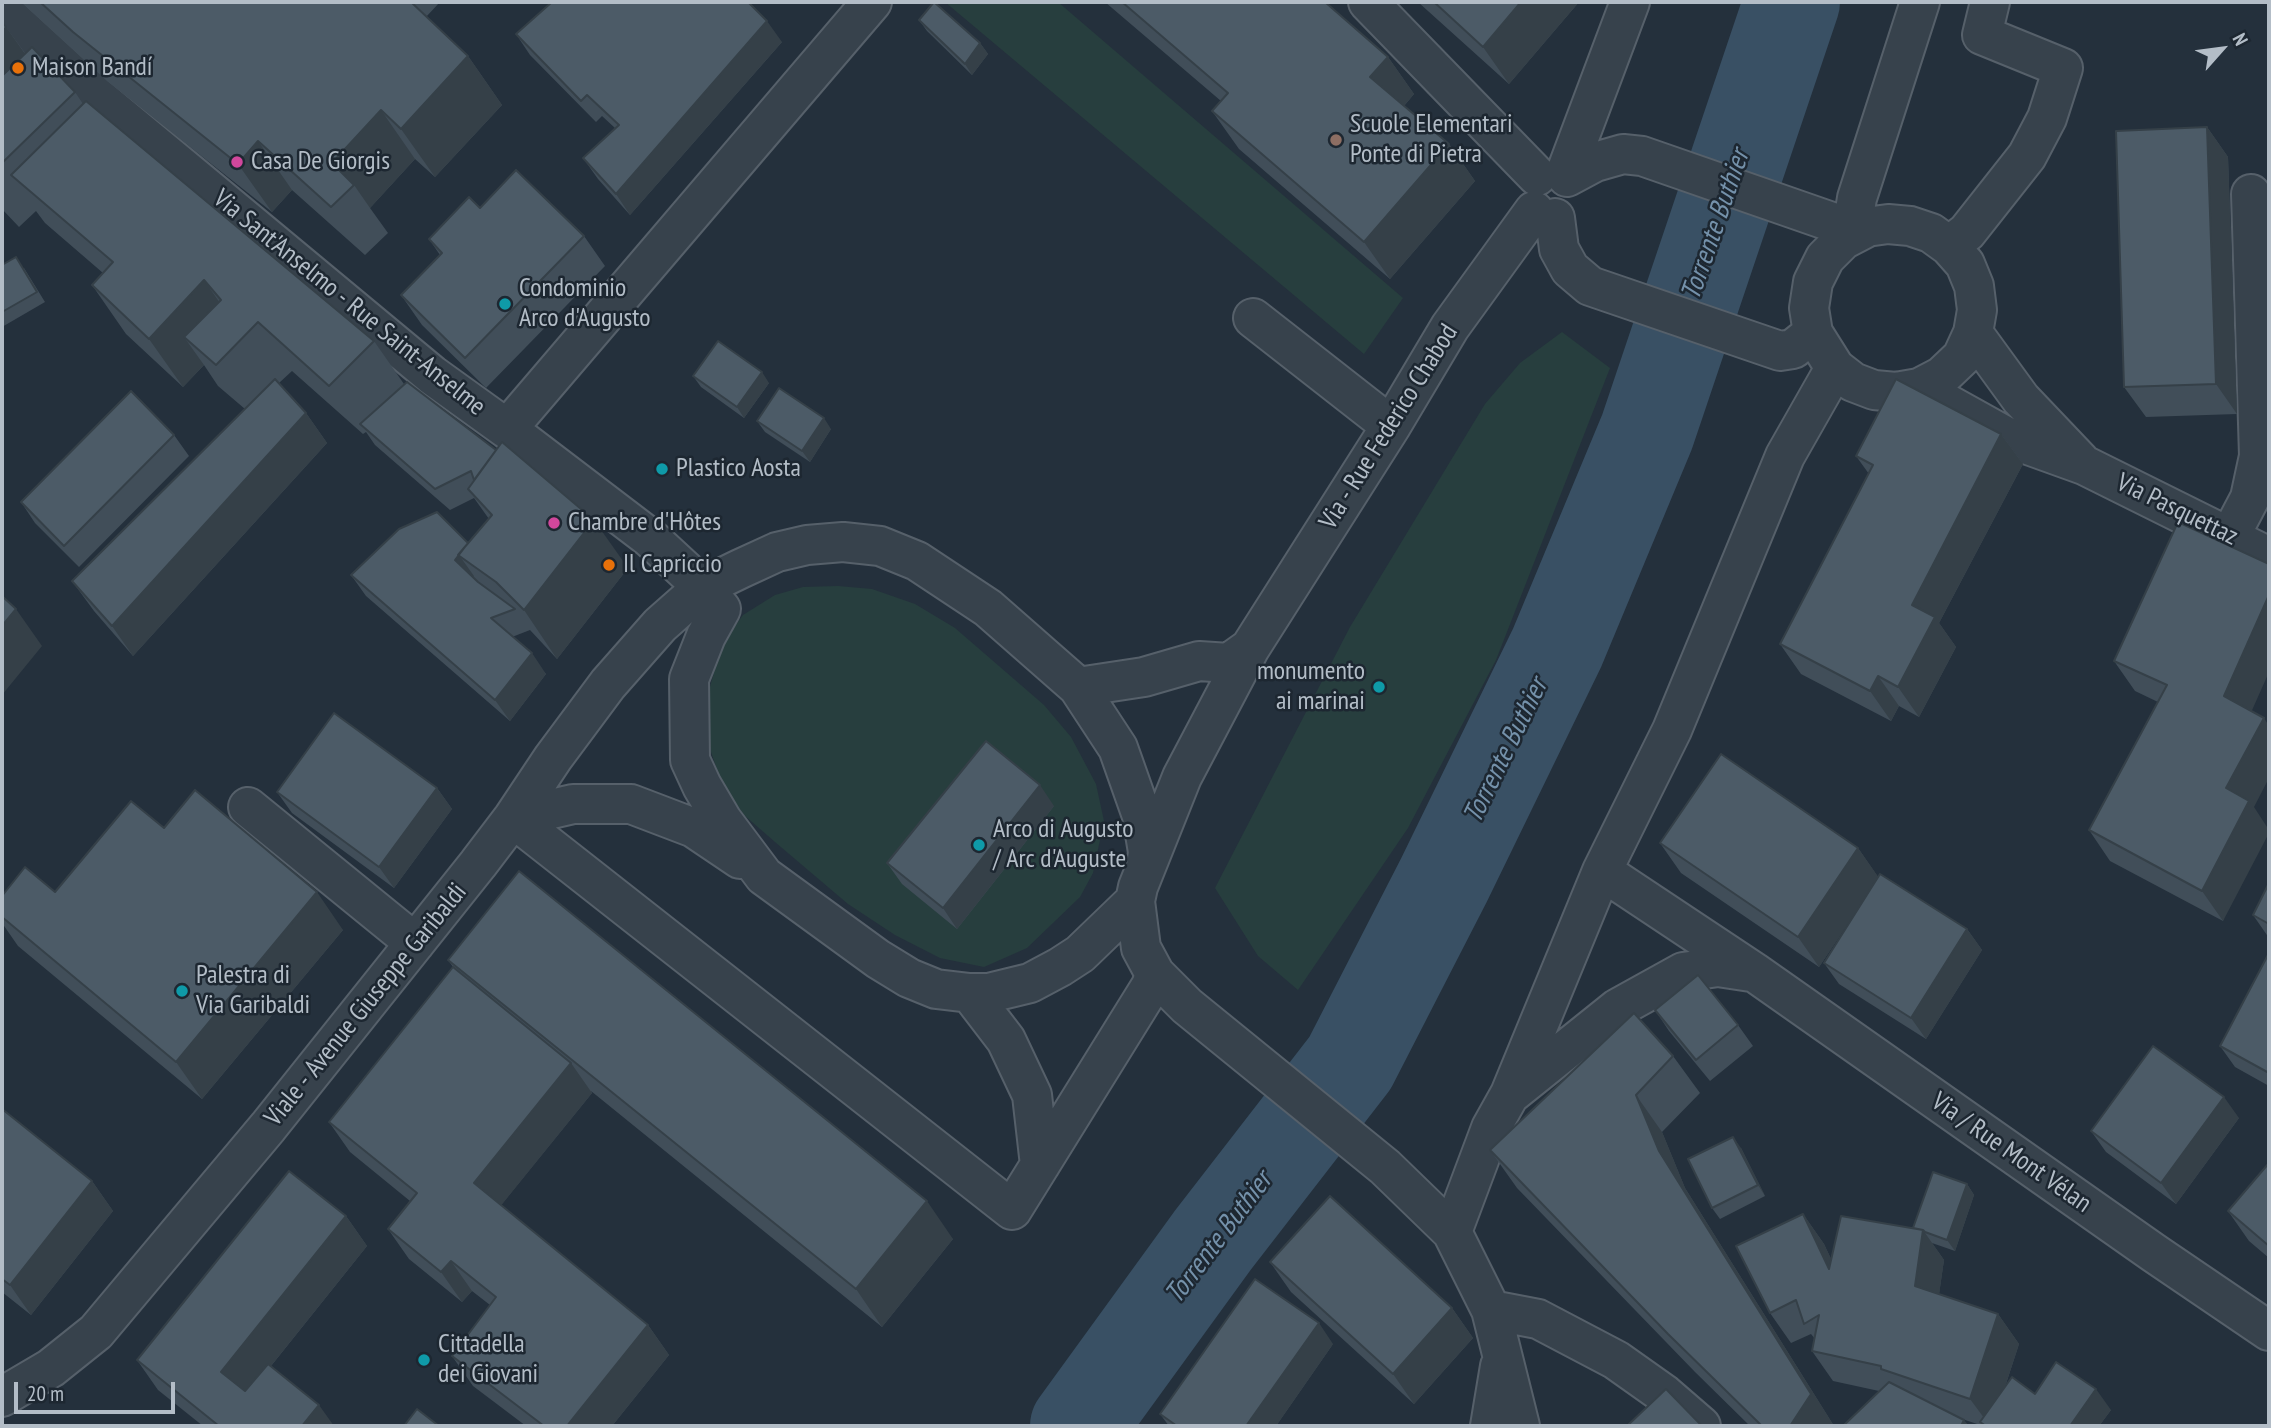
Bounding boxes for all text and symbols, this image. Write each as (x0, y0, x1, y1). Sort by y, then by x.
north arrow (2187, 14, 2257, 84)
text: N (2228, 29, 2254, 49)
place label: Maison Bandí (32, 52, 153, 84)
marker: Maison Bandí (10, 60, 26, 76)
place label: Scuole Elementari Ponte di Pietra (1350, 109, 1513, 170)
marker: Scuole Elementari Ponte di Pietra (1328, 132, 1344, 148)
place label: Casa De Giorgis (251, 146, 390, 178)
water label: Torrente Buthier (1675, 146, 1757, 304)
marker: Casa De Giorgis (229, 154, 245, 170)
street label: Via Sant'Anselmo - Rue Saint-Anselme (207, 183, 491, 423)
place label: Condominio Arco d'Augusto (519, 273, 650, 334)
marker: Condominio Arco d'Augusto (497, 296, 513, 312)
street label: Via - Rue Federico Chabod (1313, 319, 1465, 535)
place label: Plastico Aosta (676, 453, 801, 485)
marker: Plastico Aosta (654, 461, 670, 477)
street label: Via Pasquettaz (2111, 467, 2243, 553)
place label: Chambre d'Hôtes (568, 507, 721, 539)
marker: Chambre d'Hôtes (546, 515, 562, 531)
place label: Il Capriccio (623, 549, 722, 581)
marker: Il Capriccio (601, 557, 617, 573)
place label: monumento ai marinai (1257, 656, 1365, 718)
water label: Torrente Buthier (1457, 673, 1555, 829)
marker: monumento ai marinai (1371, 679, 1387, 695)
place label: Arco di Augusto / Arc d'Auguste (993, 814, 1133, 876)
marker: Arco di Augusto / Arc d'Auguste (971, 837, 987, 853)
street label: Viale - Avenue Giuseppe Garibaldi (258, 877, 474, 1133)
place label: Palestra di Via Garibaldi (196, 960, 310, 1021)
marker: Palestra di Via Garibaldi (174, 983, 190, 999)
street label: Via / Rue Mont Vélan (1925, 1086, 2097, 1220)
water label: Torrente Buthier (1158, 1165, 1280, 1311)
place label: Cittadella dei Giovani (438, 1329, 538, 1390)
marker: Cittadella dei Giovani (416, 1352, 432, 1368)
scale bar (18, 1368, 178, 1412)
text: 20 m (27, 1380, 64, 1407)

